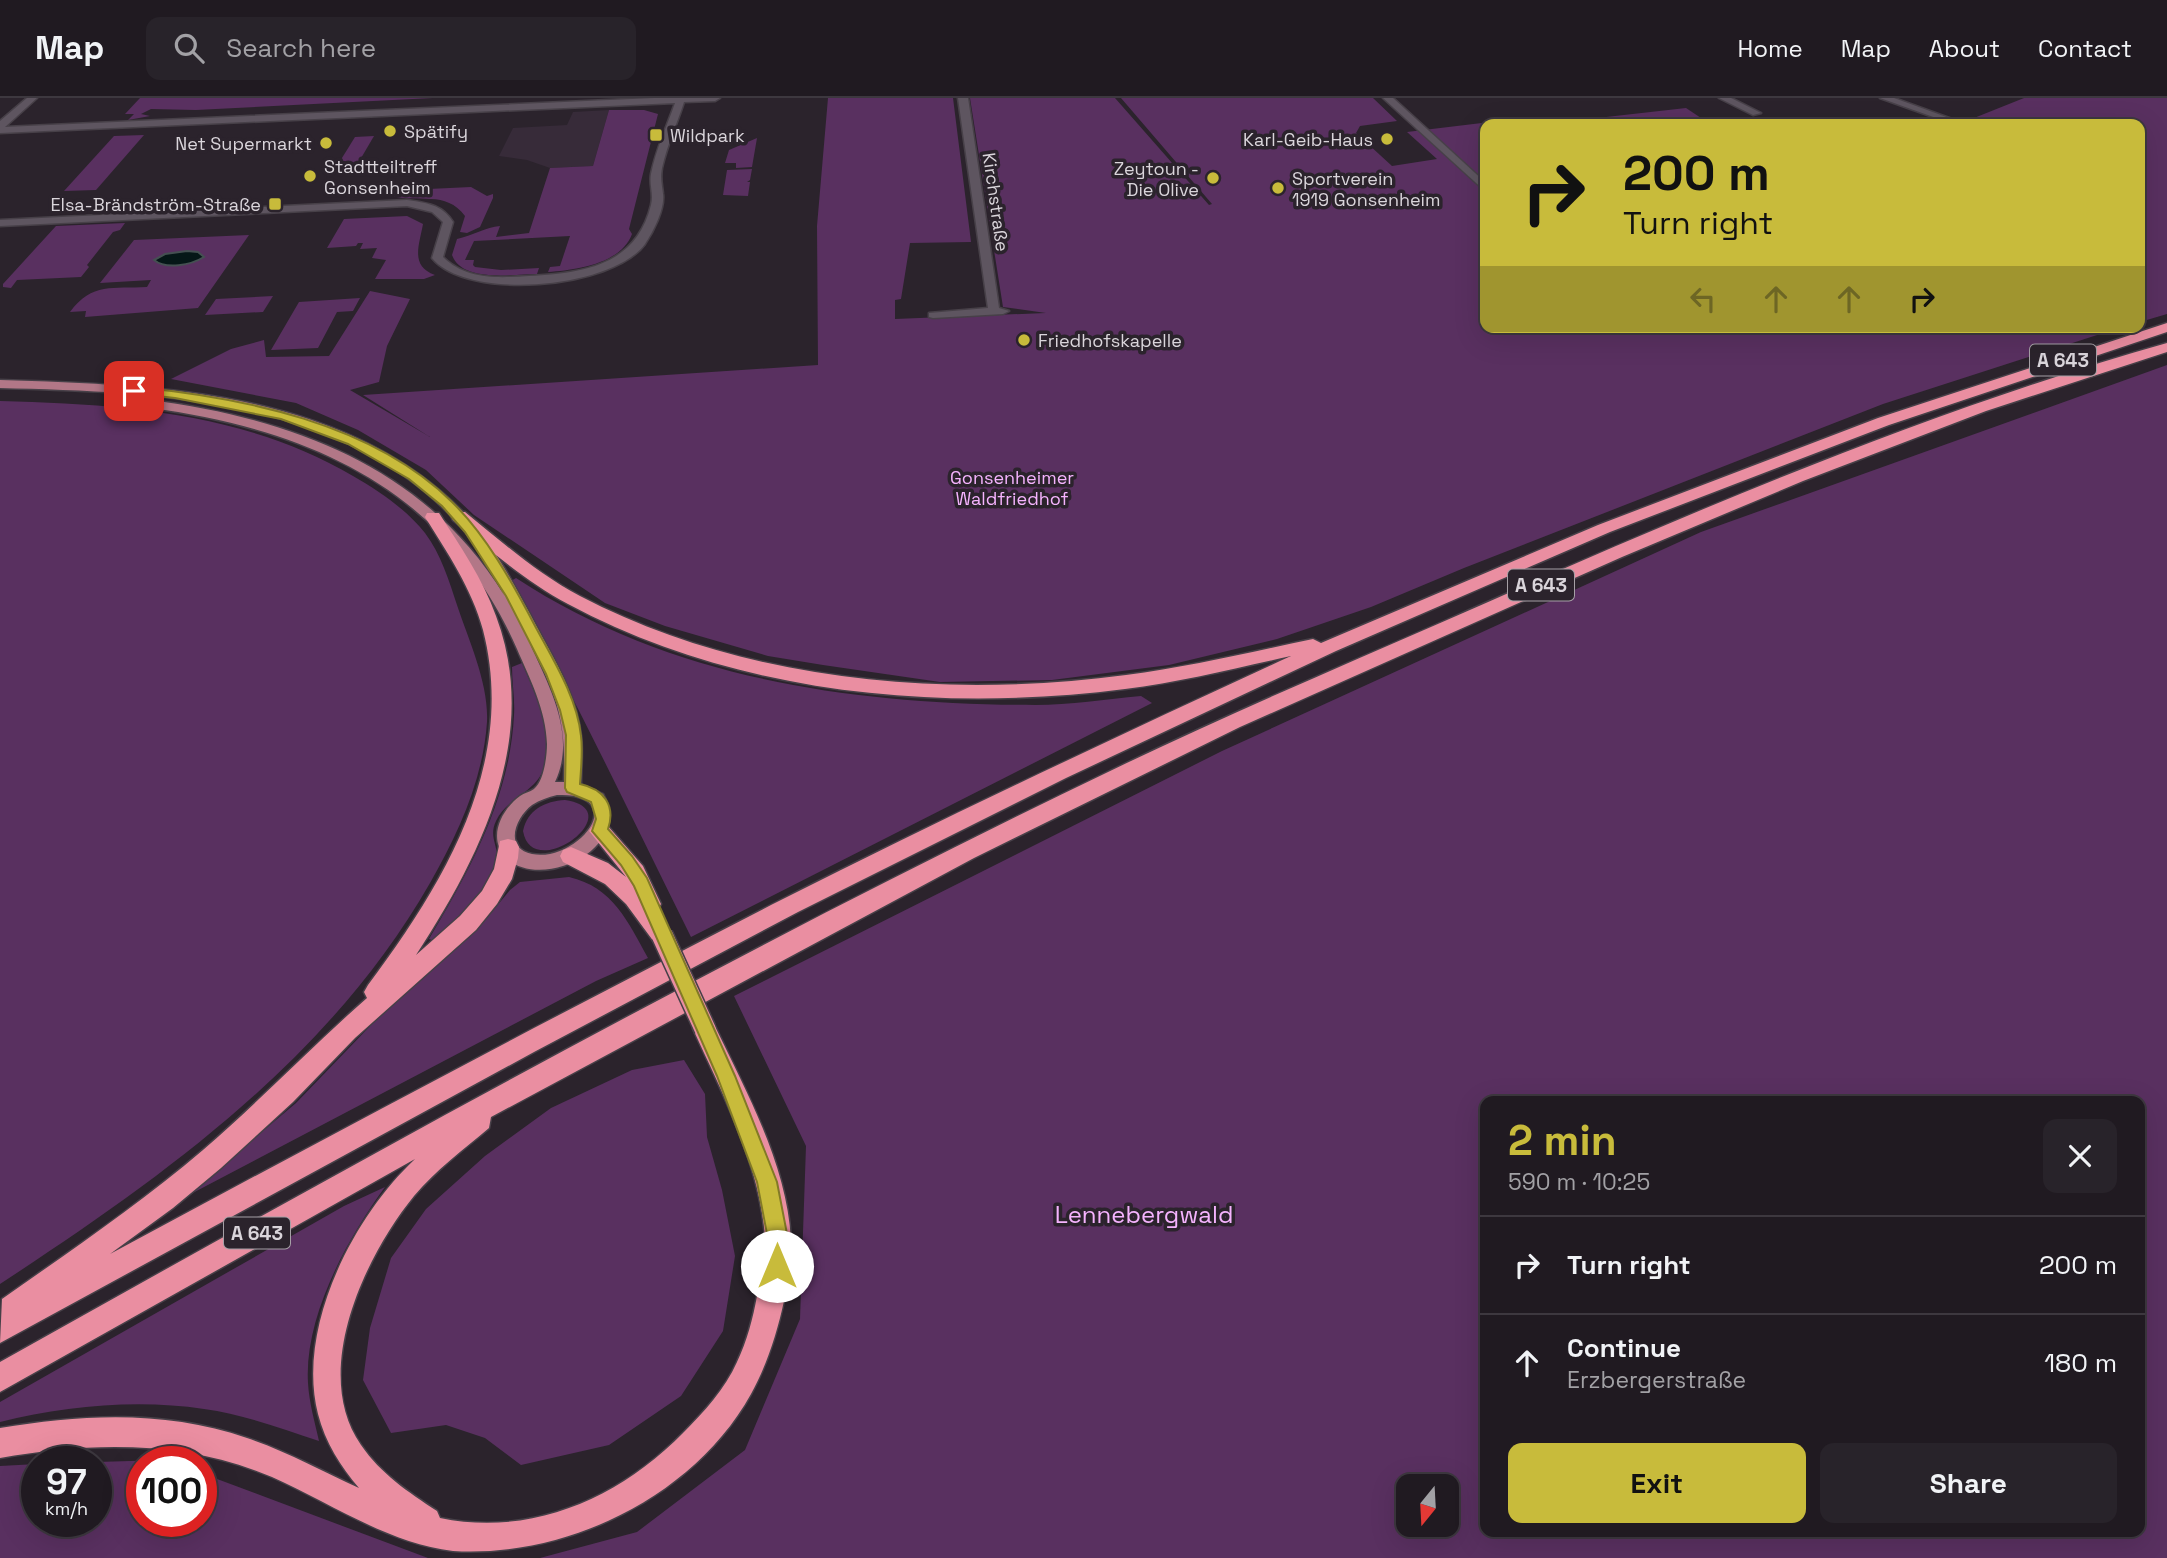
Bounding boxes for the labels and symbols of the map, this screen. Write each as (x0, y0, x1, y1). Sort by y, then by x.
place label: Spätify (404, 120, 468, 143)
marker: Spätify (382, 123, 398, 139)
place label: Wildpark (670, 124, 745, 147)
marker: Wildpark (648, 127, 664, 143)
place label: Karl-Geib-Haus (1243, 128, 1373, 151)
marker: Karl-Geib-Haus (1379, 131, 1395, 147)
place label: Net Supermarkt (175, 132, 312, 155)
marker: Net Supermarkt (318, 135, 334, 151)
street label: Kirchstraße (978, 151, 1014, 253)
place label: Stadtteiltreff Gonsenheim (324, 155, 438, 199)
place label: Zeytoun - Die Olive (1114, 157, 1199, 201)
place label: Sportverein 1919 Gonsenheim (1292, 167, 1441, 211)
marker: Stadtteiltreff Gonsenheim (302, 168, 318, 184)
marker: Zeytoun - Die Olive (1205, 170, 1221, 186)
marker: Sportverein 1919 Gonsenheim (1270, 180, 1286, 196)
place label: Elsa-Brändström-Straße (50, 193, 261, 216)
marker: Elsa-Brändström-Straße (267, 196, 283, 212)
place label: Friedhofskapelle (1038, 329, 1182, 352)
marker: Friedhofskapelle (1016, 332, 1032, 348)
road number: A 643 (2030, 344, 2096, 376)
pin (104, 361, 164, 421)
park label: Gonsenheimer Waldfriedhof (950, 466, 1074, 510)
road number: A 643 (1508, 570, 1574, 600)
park label: Lennebergwald (1055, 1199, 1233, 1230)
road number: A 643 (224, 1218, 290, 1248)
position arrow (740, 1229, 814, 1303)
speed limit sign: 100 (126, 1446, 217, 1537)
north arrow (1396, 1474, 1460, 1536)

